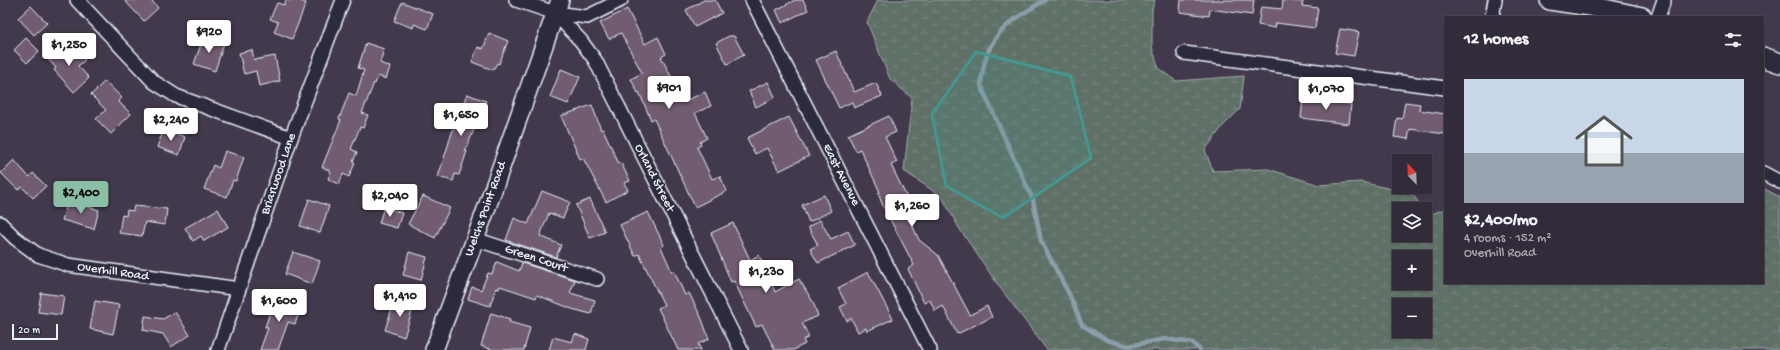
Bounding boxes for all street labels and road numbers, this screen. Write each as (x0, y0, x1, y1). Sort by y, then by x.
street label: Briarwood Lane (258, 131, 300, 218)
street label: East Avenue (819, 141, 863, 209)
street label: Orland Street (631, 142, 678, 216)
street label: Welchs Point Road (462, 158, 511, 258)
street label: Green Court (503, 242, 571, 277)
street label: Overhill Road (76, 260, 151, 285)

